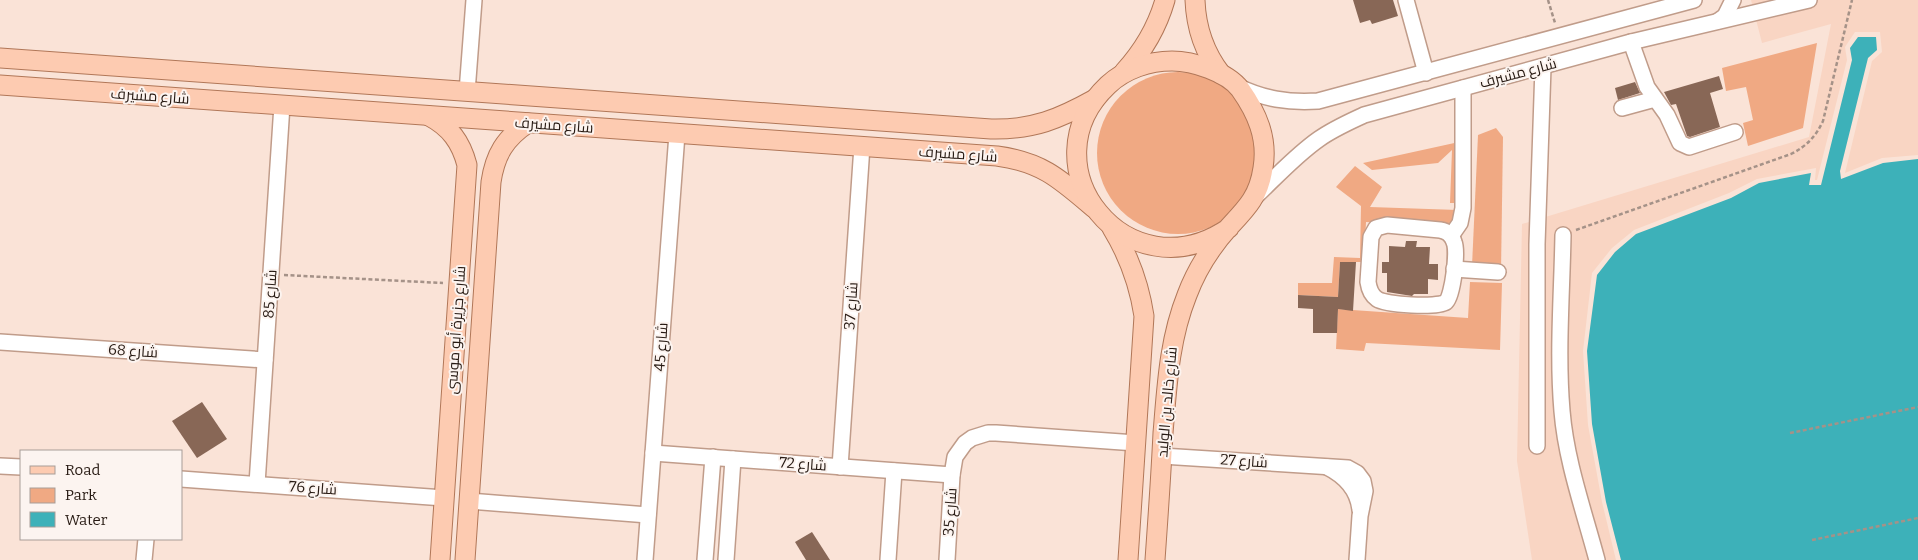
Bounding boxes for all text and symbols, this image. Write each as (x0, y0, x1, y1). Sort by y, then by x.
street label: شارع مشيرف (1478, 54, 1559, 94)
street label: شارع مشيرف (110, 84, 190, 110)
street label: شارع مشيرف (514, 113, 594, 139)
street label: شارع مشيرف (918, 142, 998, 168)
street label: شارع جزيرة أبو موسى (442, 265, 471, 395)
street label: شارع 85 (259, 269, 283, 319)
street label: شارع 37 (840, 281, 864, 331)
street label: شارع 45 (650, 322, 674, 372)
street label: شارع 68 (107, 340, 159, 364)
street label: شارع خالد بن الوليد (1153, 346, 1183, 458)
legend (20, 450, 182, 540)
street label: شارع 27 (1219, 450, 1268, 474)
street label: شارع 72 (778, 453, 827, 477)
text: Road (65, 461, 100, 479)
street label: شارع 76 (288, 477, 338, 501)
text: Park (65, 486, 97, 504)
street label: شارع 35 (939, 487, 963, 537)
text: Water (65, 511, 108, 529)

